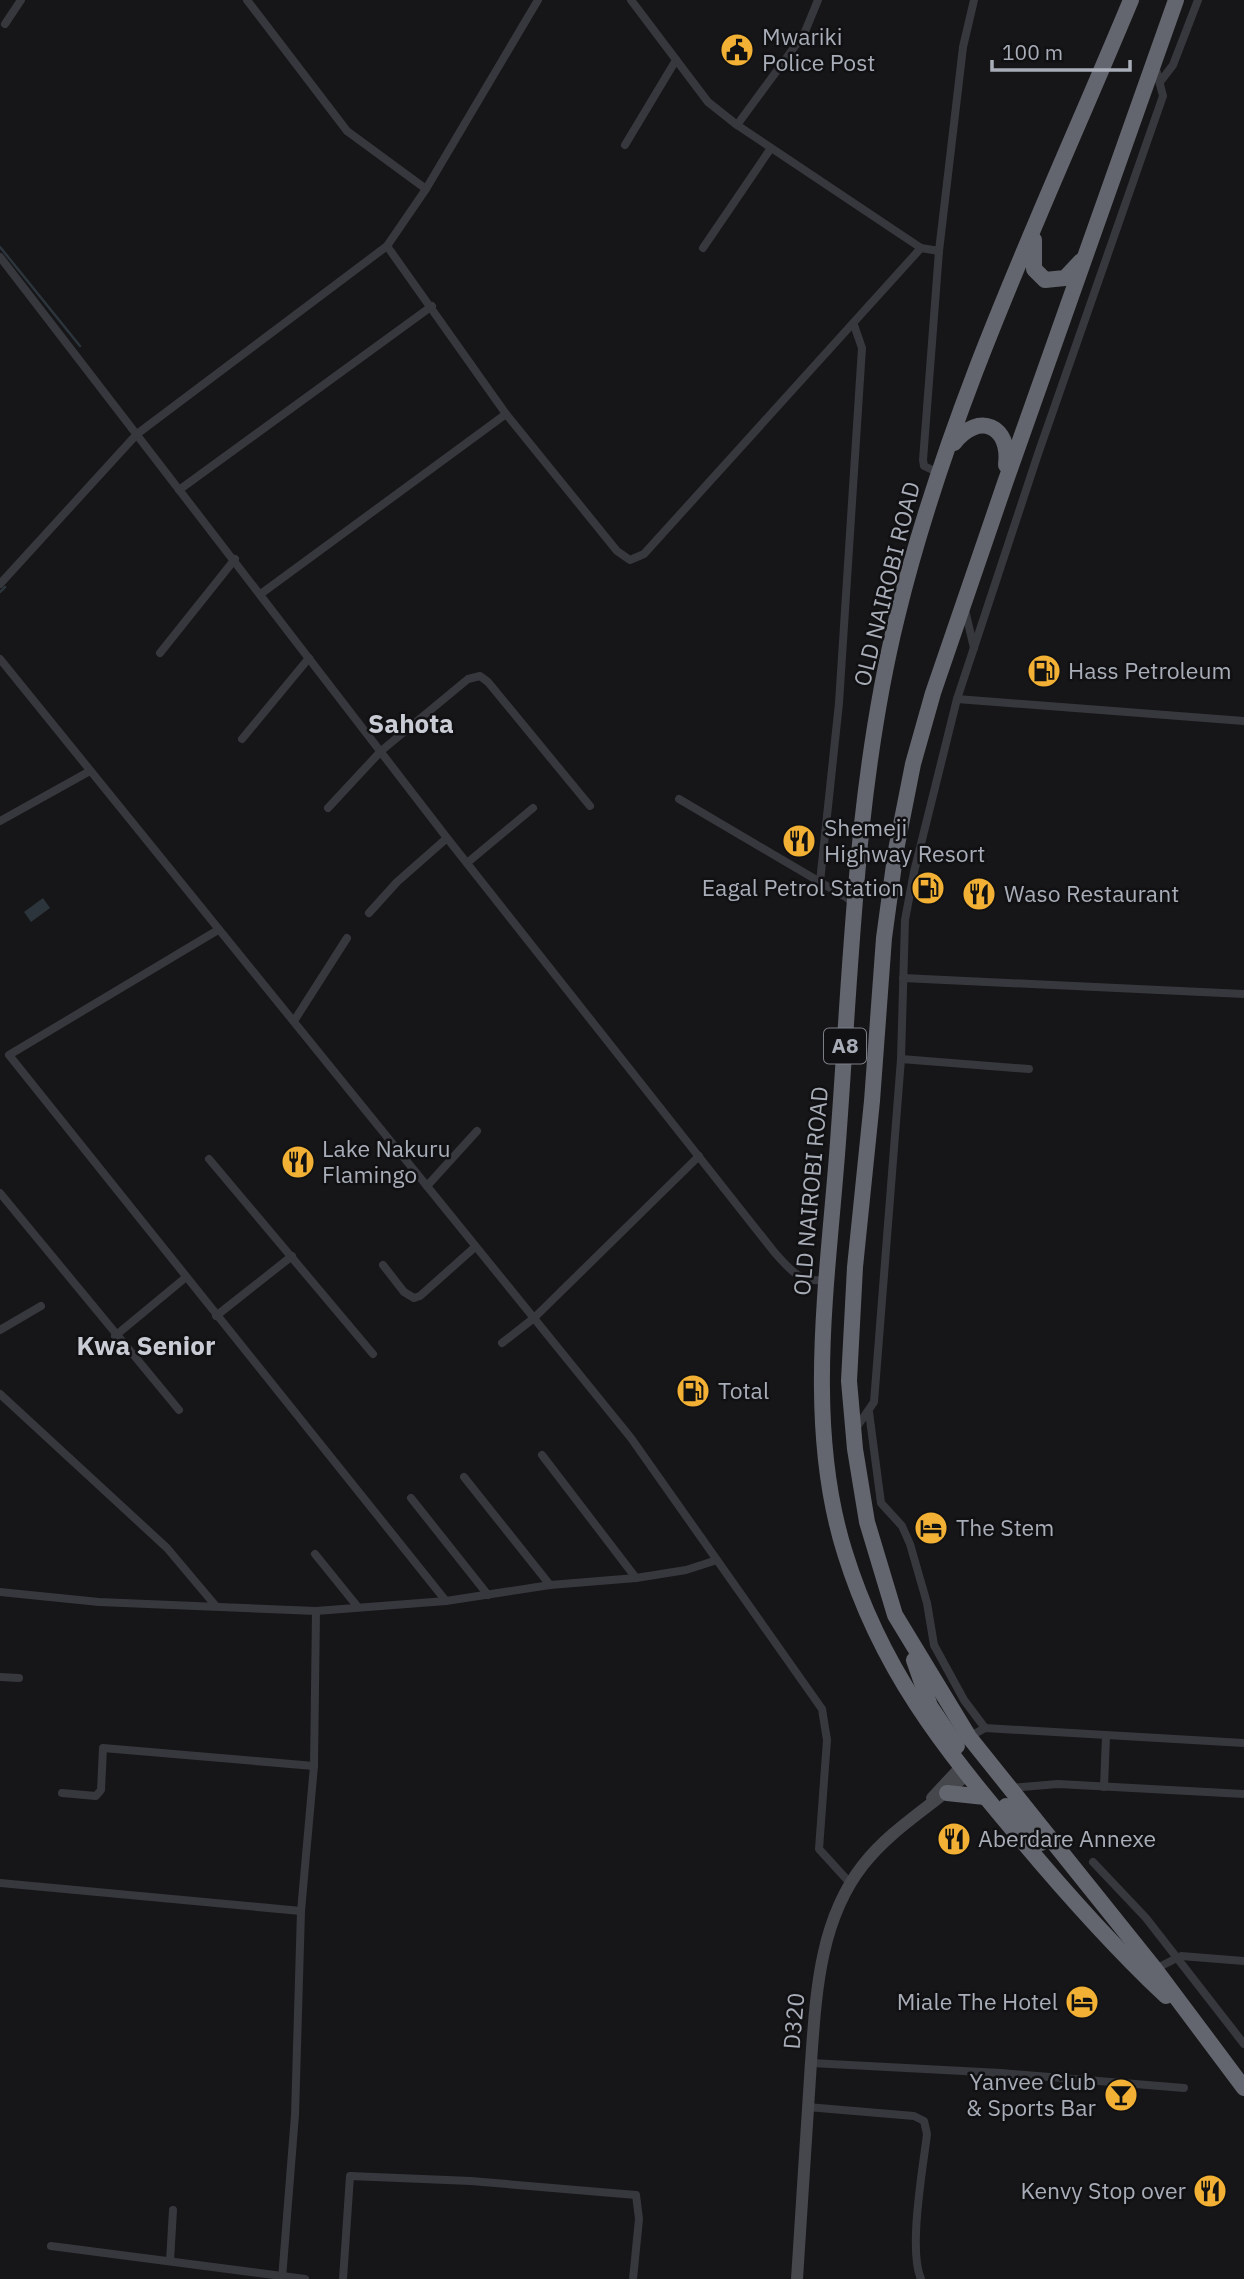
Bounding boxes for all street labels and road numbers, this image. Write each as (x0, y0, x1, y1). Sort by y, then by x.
street label: OLD NAIROBI ROAD (846, 478, 926, 689)
road number: A8 (824, 1028, 866, 1064)
street label: OLD NAIROBI ROAD (786, 1085, 834, 1297)
street label: D320 (776, 1991, 810, 2051)

